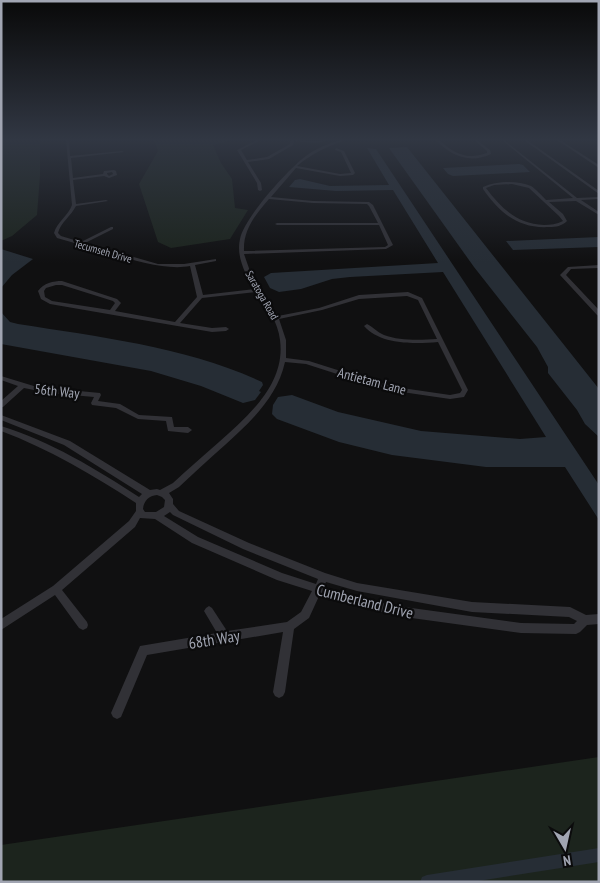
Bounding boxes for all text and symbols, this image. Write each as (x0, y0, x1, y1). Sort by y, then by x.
street label: Tecumseh Drive (72, 236, 134, 266)
street label: Saratoga Road (242, 268, 282, 322)
street label: Antietam Lane (336, 363, 408, 399)
street label: 56th Way (34, 380, 81, 402)
street label: Cumberland Drive (315, 579, 415, 623)
street label: 68th Way (187, 625, 241, 653)
north arrow (540, 823, 590, 873)
text: N (562, 851, 572, 870)

